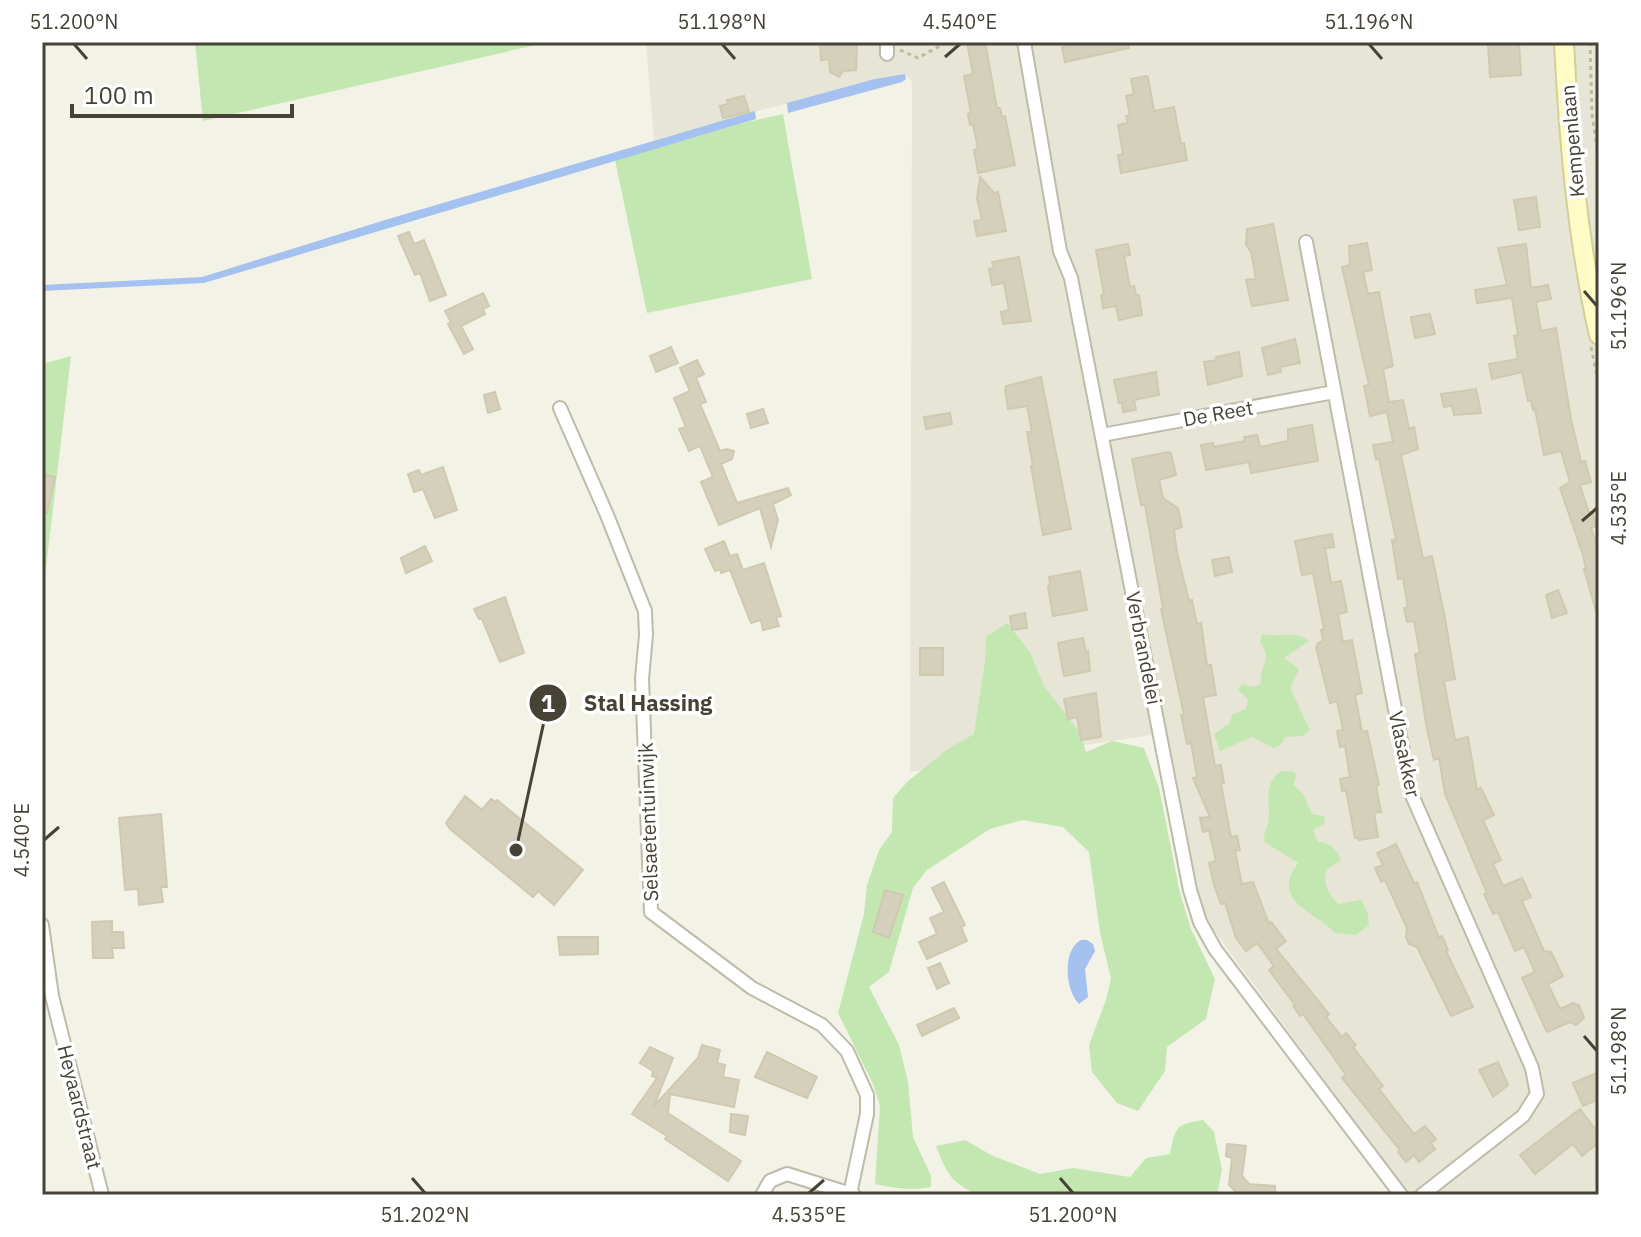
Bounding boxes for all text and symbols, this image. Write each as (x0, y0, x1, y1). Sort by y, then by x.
text: 51.200°N (30, 8, 118, 35)
text: 51.198°N (678, 8, 766, 35)
text: 4.540°E (923, 8, 997, 35)
text: 51.196°N (1325, 8, 1413, 35)
scale bar (72, 68, 292, 118)
text: 100 m (84, 79, 154, 111)
street label: Kempenlaan (1554, 84, 1590, 198)
text: 51.196°N (1605, 262, 1632, 350)
street label: De Reet (1181, 394, 1255, 432)
text: 4.535°E (1605, 471, 1632, 545)
street label: Verbrandelei (1120, 589, 1168, 707)
callout: Stal Hassing (528, 680, 728, 726)
text: 1 (541, 687, 555, 719)
text: Stal Hassing (584, 688, 713, 717)
street label: Vlasakker (1383, 708, 1427, 800)
street label: Selsaetentuinwijk (632, 741, 664, 902)
text: 4.540°E (8, 803, 35, 877)
text: 51.198°N (1605, 1007, 1632, 1095)
street label: Heyaardstraat (52, 1042, 108, 1172)
text: 51.202°N (381, 1201, 469, 1228)
text: 4.535°E (772, 1201, 846, 1228)
text: 51.200°N (1029, 1201, 1117, 1228)

